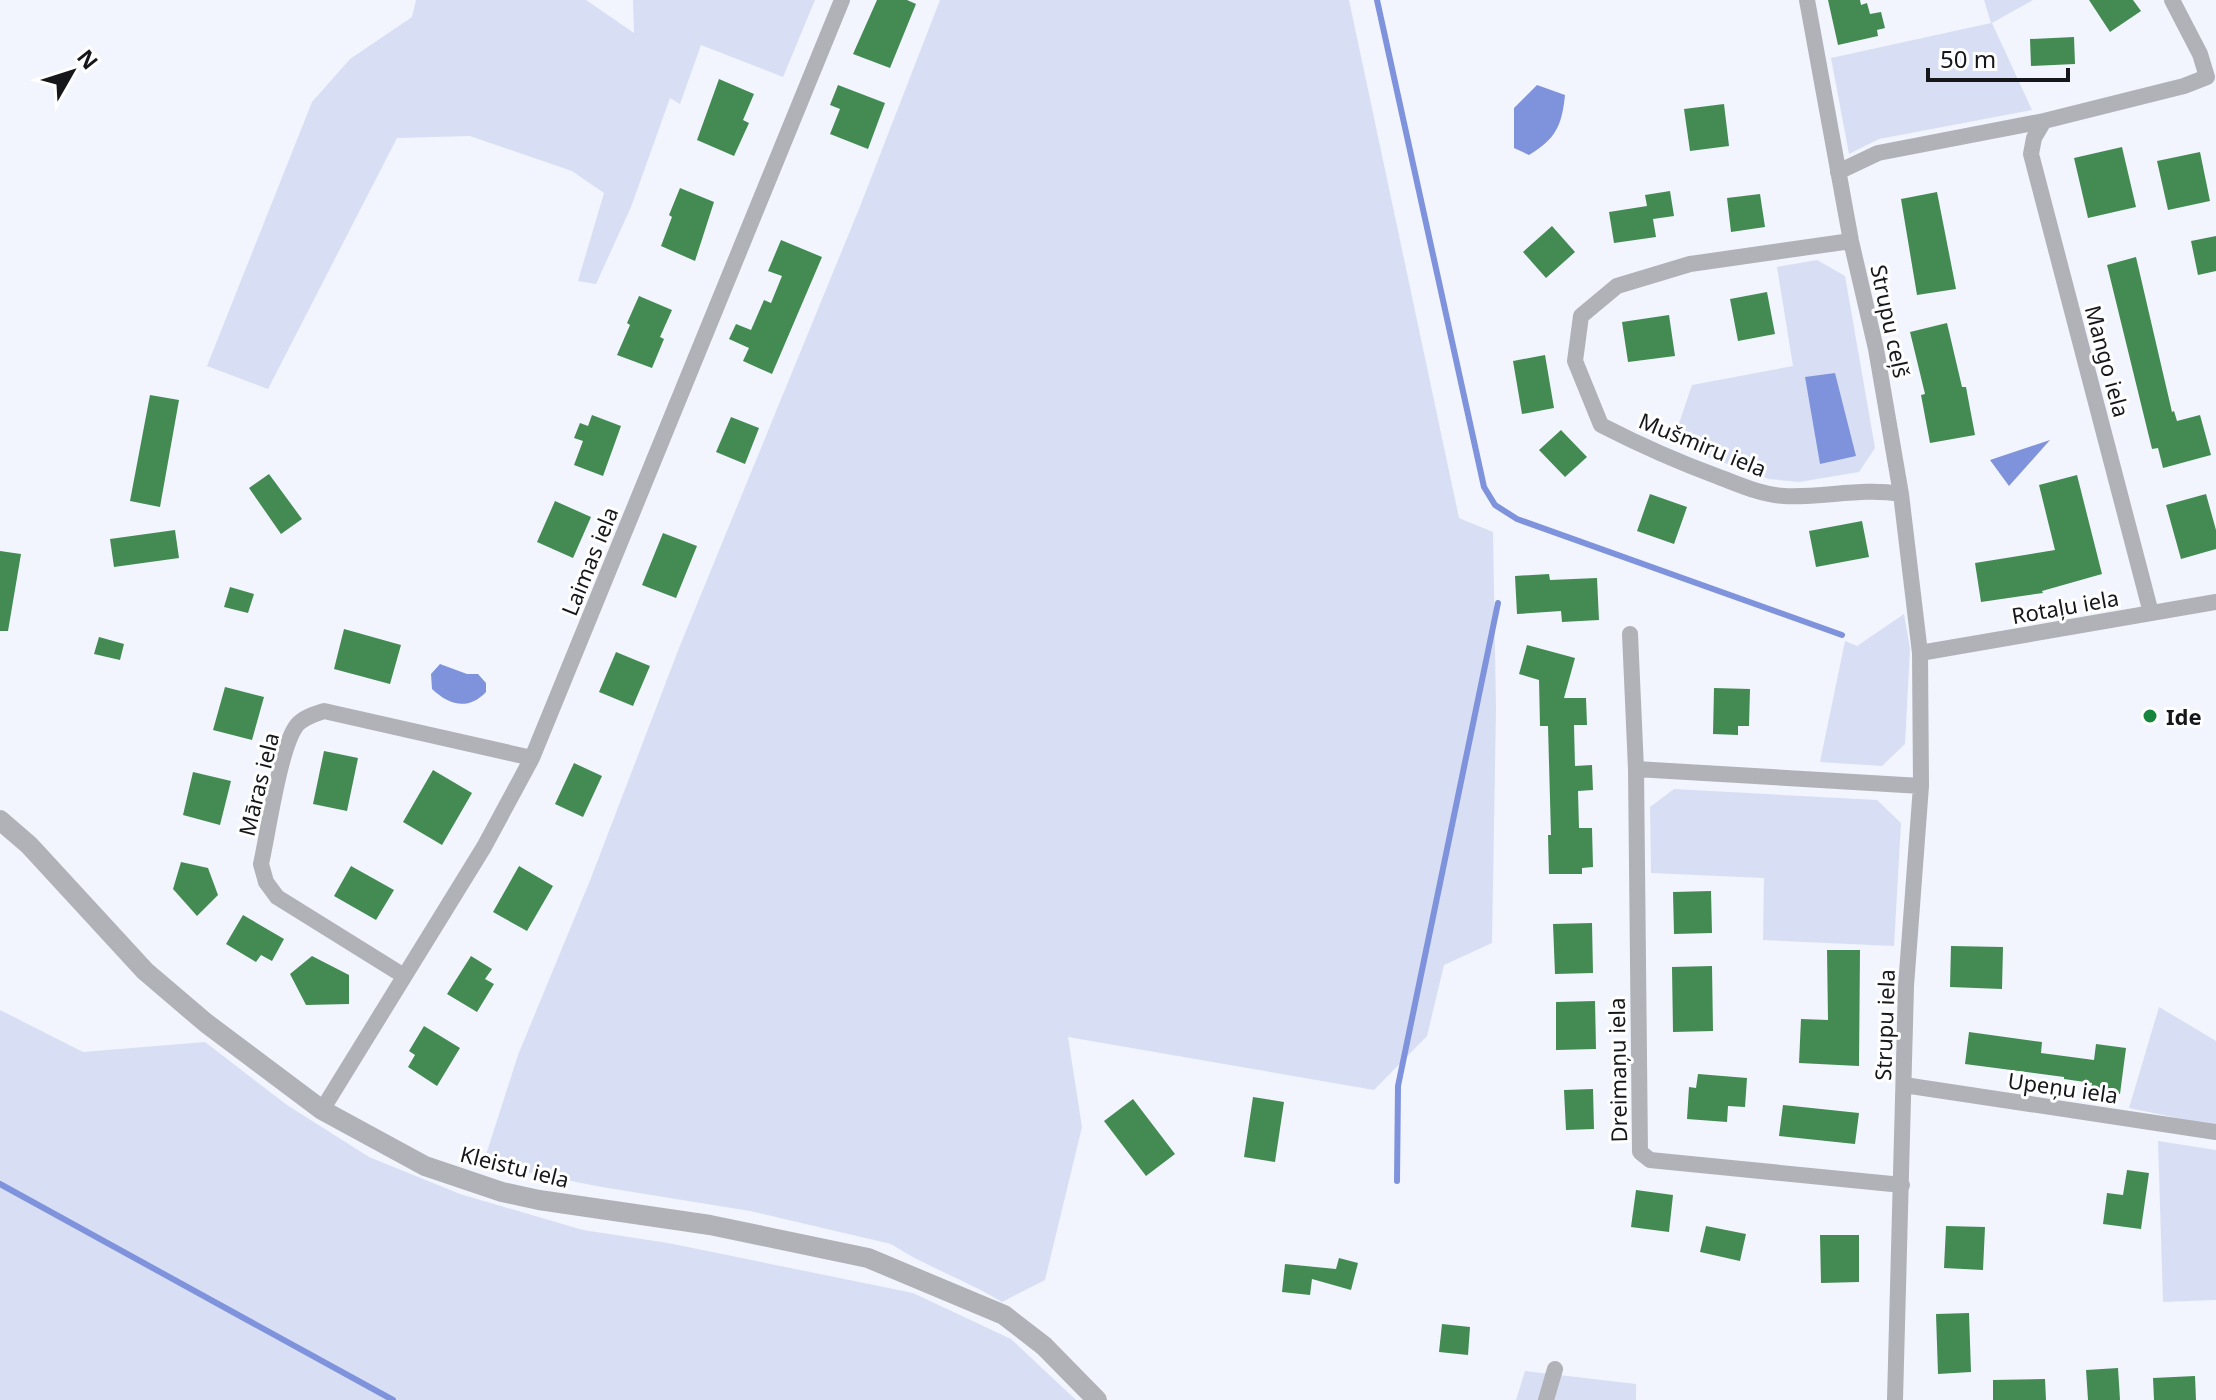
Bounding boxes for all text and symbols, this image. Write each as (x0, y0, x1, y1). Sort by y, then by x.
north arrow (32, 32, 112, 112)
scale bar (1928, 32, 2068, 82)
text: N (71, 42, 106, 75)
text: 50 m (1940, 42, 1996, 75)
street label: Strupu ceļš (1864, 262, 1918, 380)
street label: Mango iela (2079, 302, 2137, 420)
street label: Mušmiru iela (1635, 405, 1771, 483)
street label: Laimas iela (554, 502, 624, 620)
street label: Rotaļu iela (2009, 582, 2121, 630)
place label: Ide (2166, 701, 2202, 731)
marker: Ide (2141, 707, 2159, 725)
street label: Māras iela (231, 729, 285, 839)
street label: Strupu iela (1867, 969, 1901, 1081)
street label: Dreimaņu iela (1601, 997, 1633, 1143)
street label: Upeņu iela (2006, 1064, 2120, 1110)
street label: Kleistu iela (457, 1138, 573, 1194)

